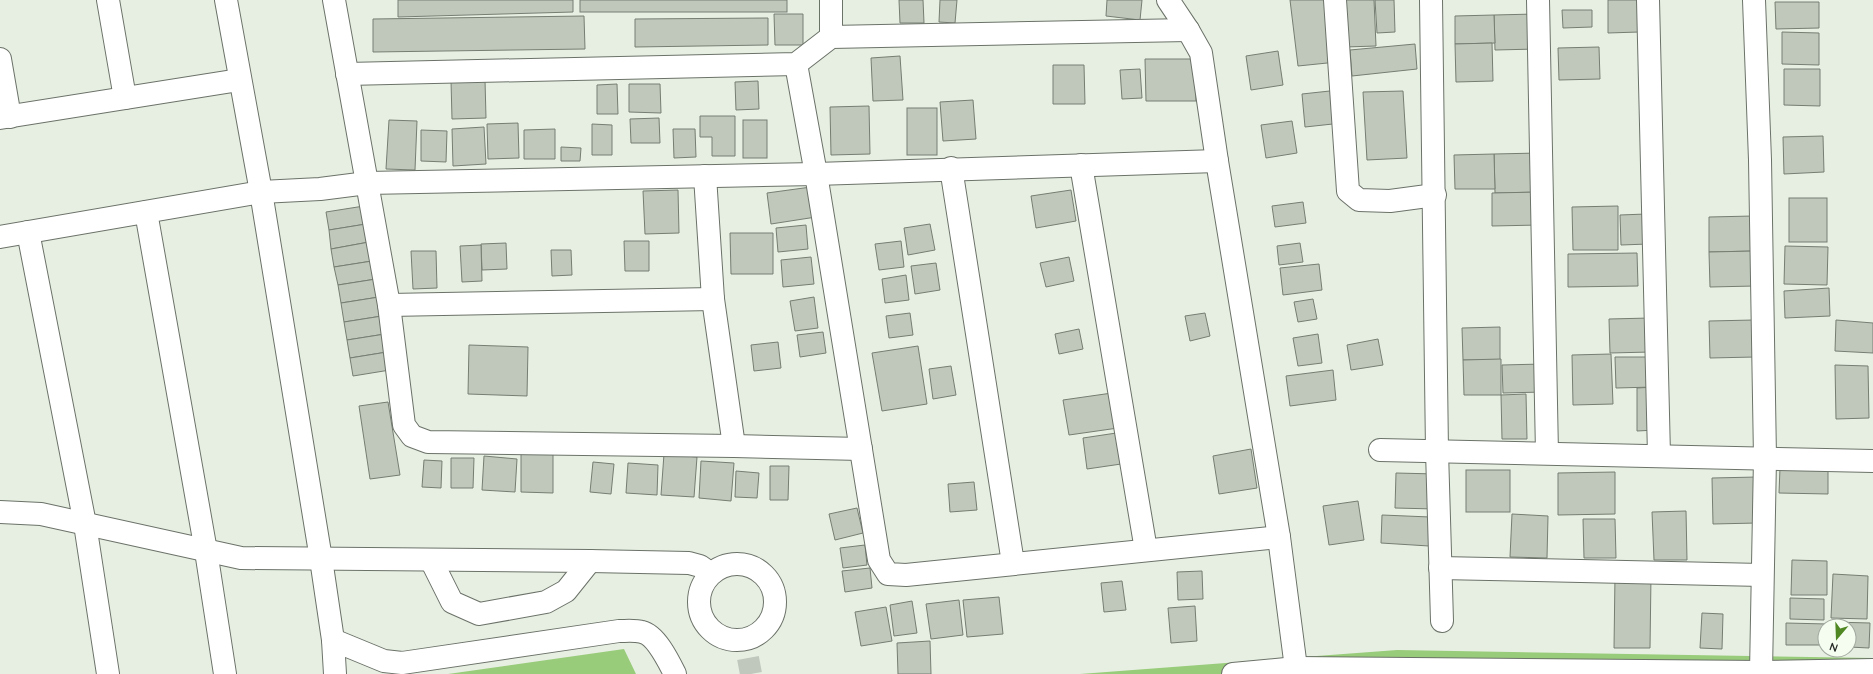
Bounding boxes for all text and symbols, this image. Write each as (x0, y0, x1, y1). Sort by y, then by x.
north arrow (1817, 618, 1857, 658)
text: N (1828, 640, 1840, 655)

